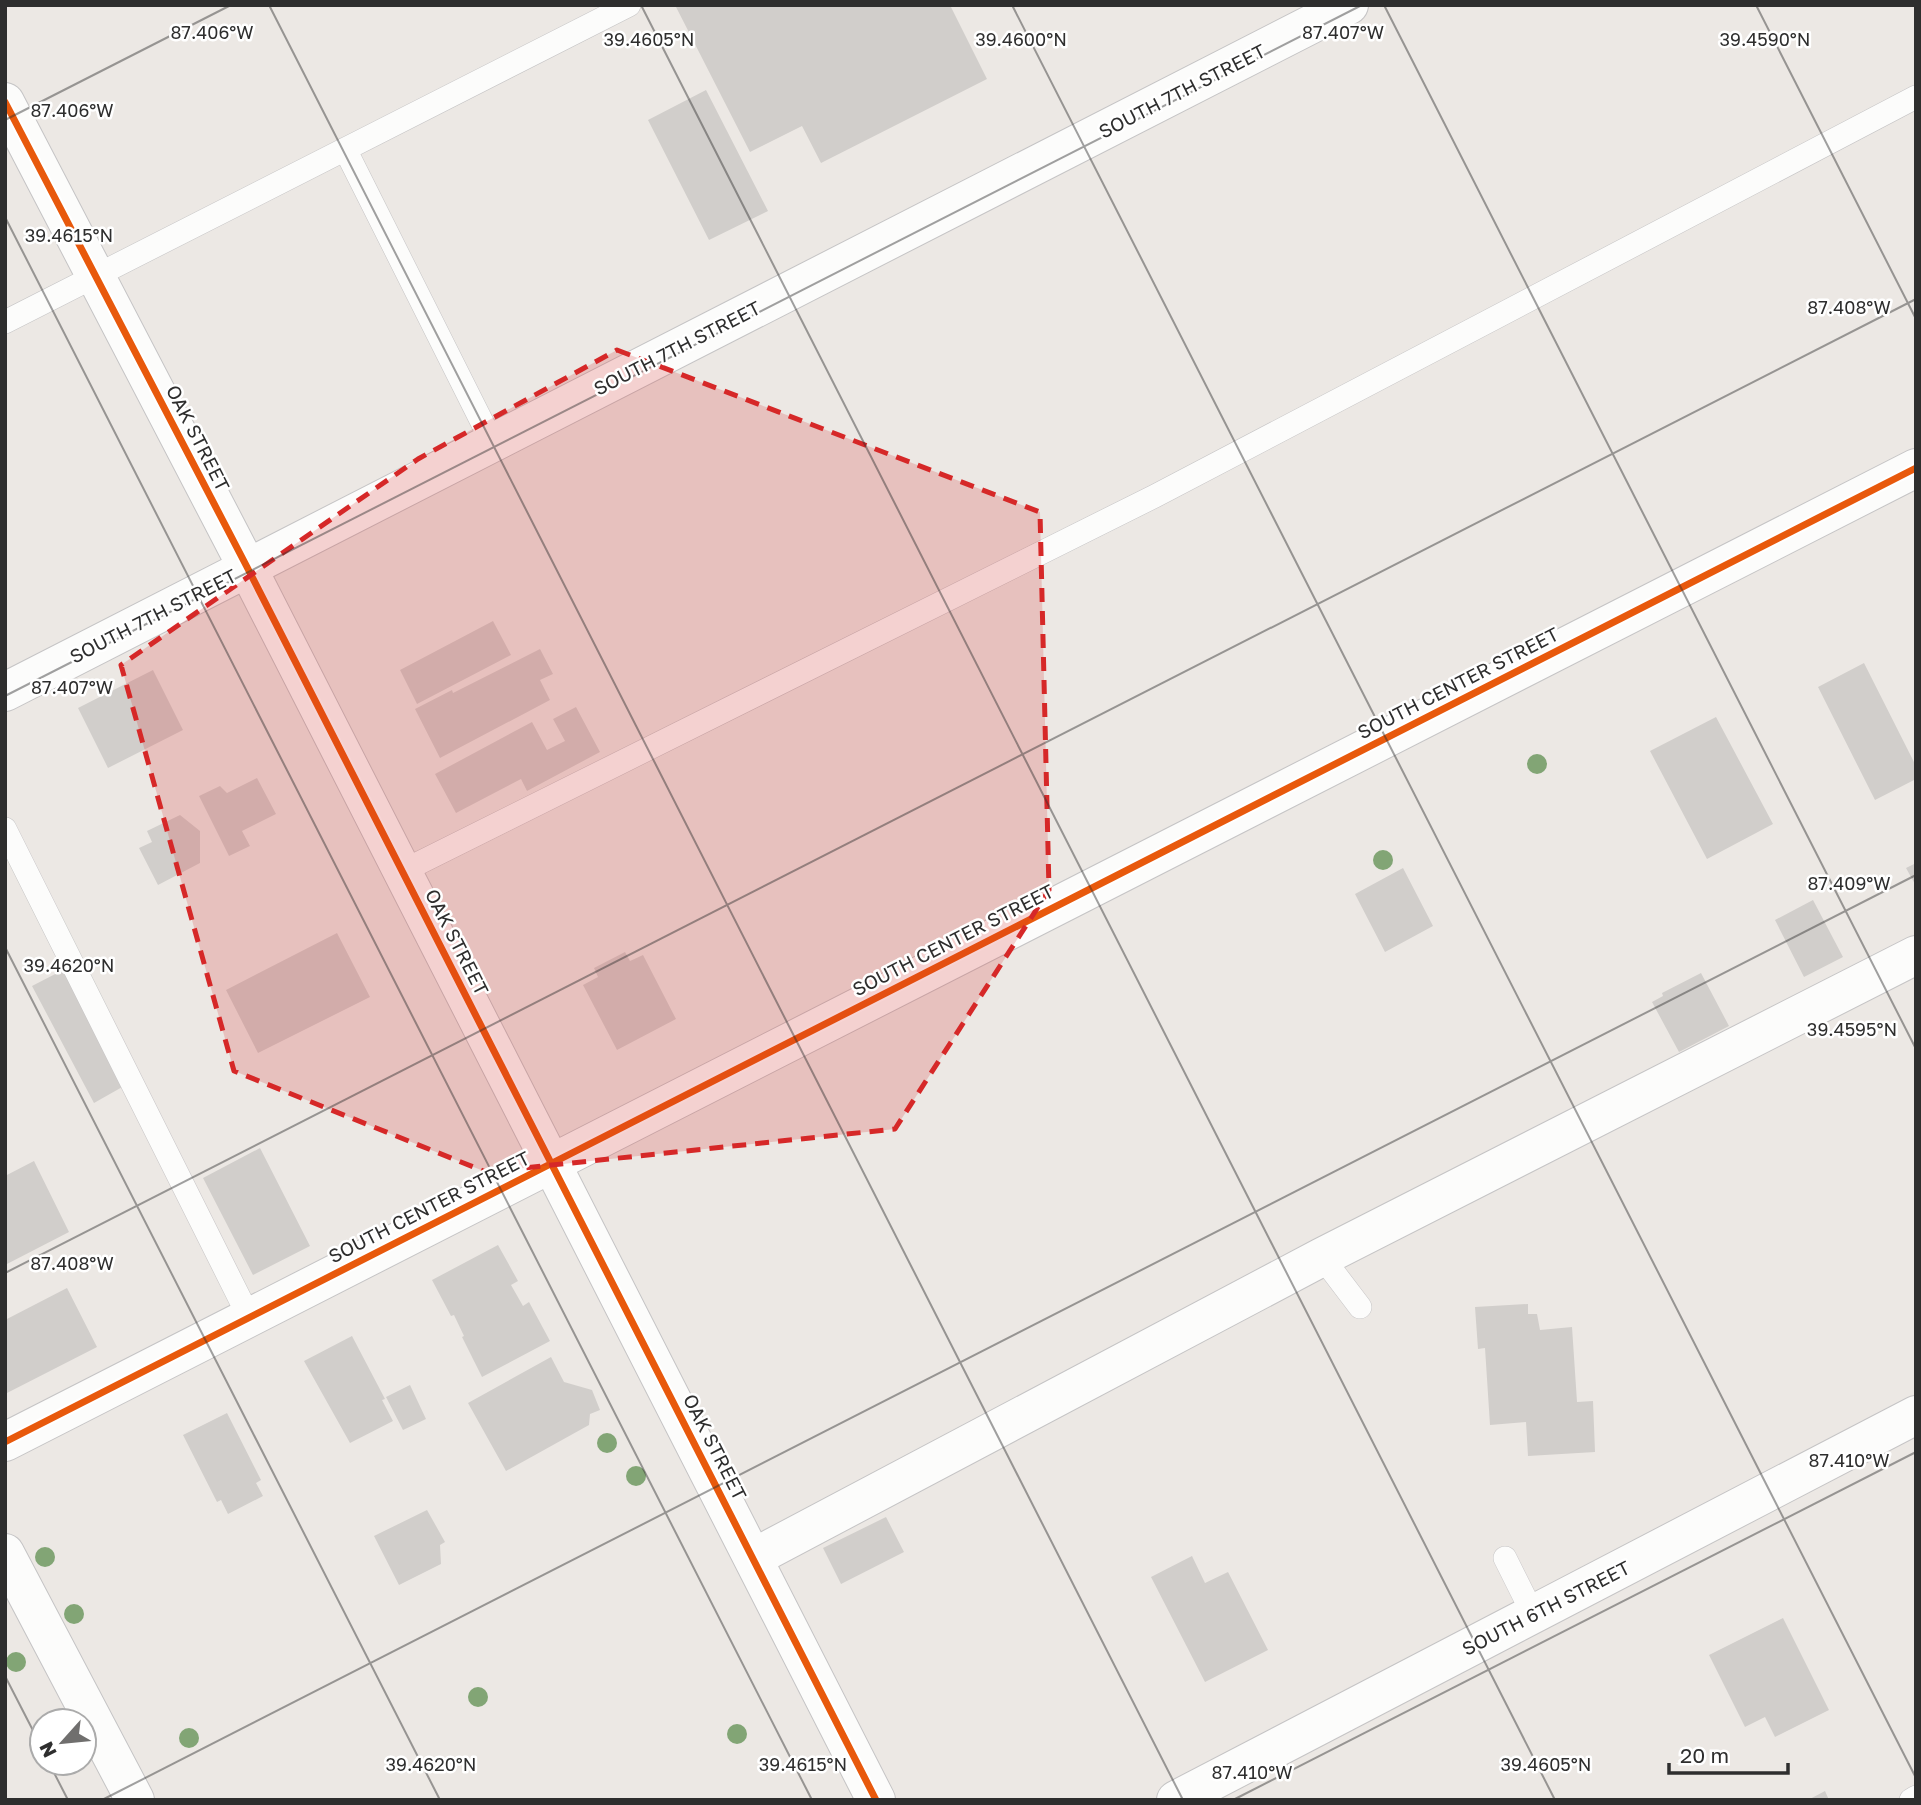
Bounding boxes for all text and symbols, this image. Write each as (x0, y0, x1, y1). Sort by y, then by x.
text: 87.406°W (170, 21, 254, 43)
text: 87.407°W (1302, 21, 1384, 43)
text: 39.4605°N (604, 28, 695, 50)
text: 39.4600°N (975, 28, 1067, 50)
text: 39.4590°N (1720, 28, 1811, 50)
street label: SOUTH 7TH STREET (1095, 38, 1269, 143)
text: 87.406°W (30, 99, 114, 121)
text: 39.4615°N (25, 224, 113, 246)
street label: SOUTH 7TH STREET (590, 295, 764, 400)
text: 87.408°W (1807, 296, 1891, 318)
street label: OAK STREET (162, 381, 235, 495)
street label: SOUTH 7TH STREET (66, 563, 240, 668)
street label: SOUTH CENTER STREET (1353, 622, 1562, 743)
text: 87.407°W (31, 676, 113, 698)
text: 87.409°W (1807, 872, 1891, 894)
street label: SOUTH CENTER STREET (848, 879, 1057, 1000)
street label: OAK STREET (421, 885, 494, 999)
text: 39.4620°N (24, 954, 115, 976)
text: 39.4595°N (1807, 1018, 1897, 1040)
street label: SOUTH CENTER STREET (324, 1146, 533, 1267)
text: 87.408°W (30, 1252, 114, 1274)
street label: OAK STREET (679, 1390, 752, 1504)
text: 87.410°W (1808, 1449, 1890, 1471)
street label: SOUTH 6TH STREET (1458, 1555, 1634, 1660)
north arrow (28, 1707, 98, 1777)
scale bar (1669, 1731, 1788, 1775)
text: N (34, 1738, 61, 1762)
text: 20 m (1680, 1742, 1729, 1768)
text: 39.4620°N (386, 1753, 477, 1775)
text: 39.4615°N (759, 1753, 847, 1775)
text: 39.4605°N (1501, 1753, 1592, 1775)
text: 87.410°W (1211, 1761, 1293, 1783)

